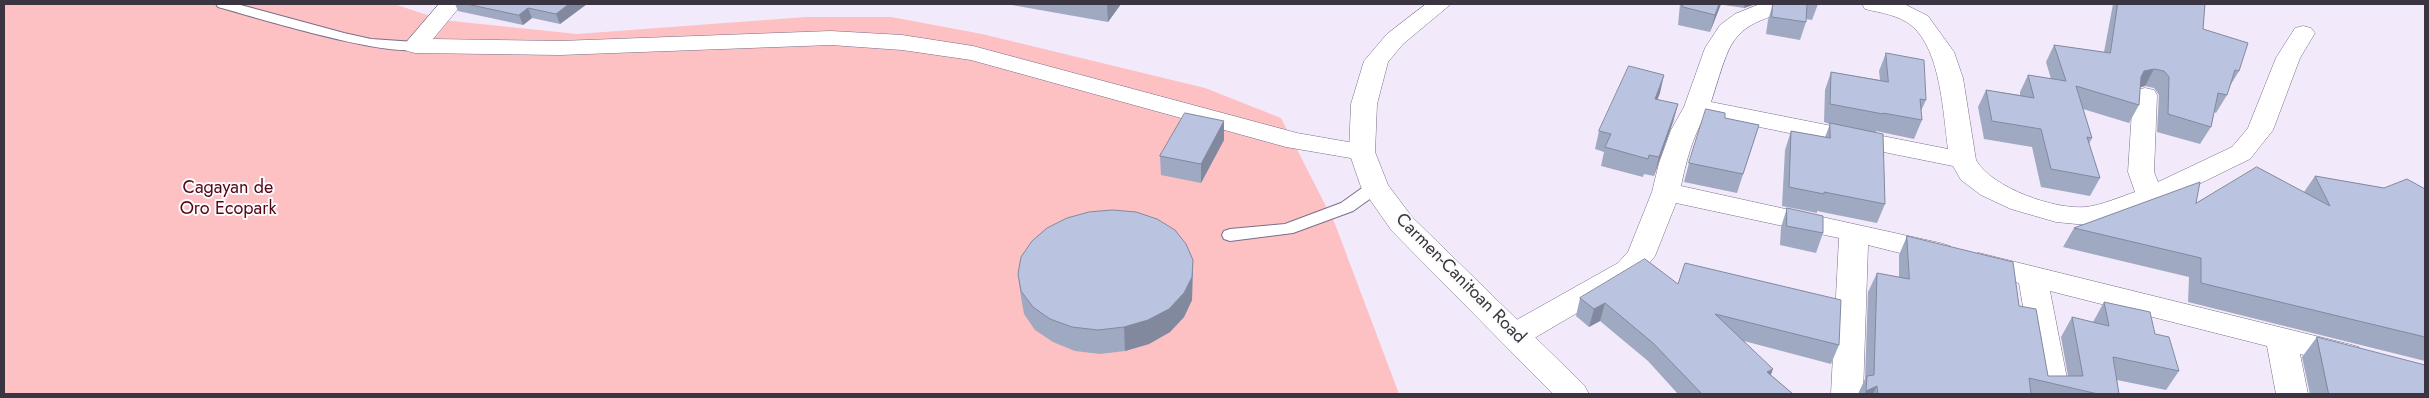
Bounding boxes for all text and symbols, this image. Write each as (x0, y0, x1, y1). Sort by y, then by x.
park label: Cagayan de Oro Ecopark (180, 178, 276, 220)
street label: Carmen-Canitoan Road (1390, 209, 1530, 349)

